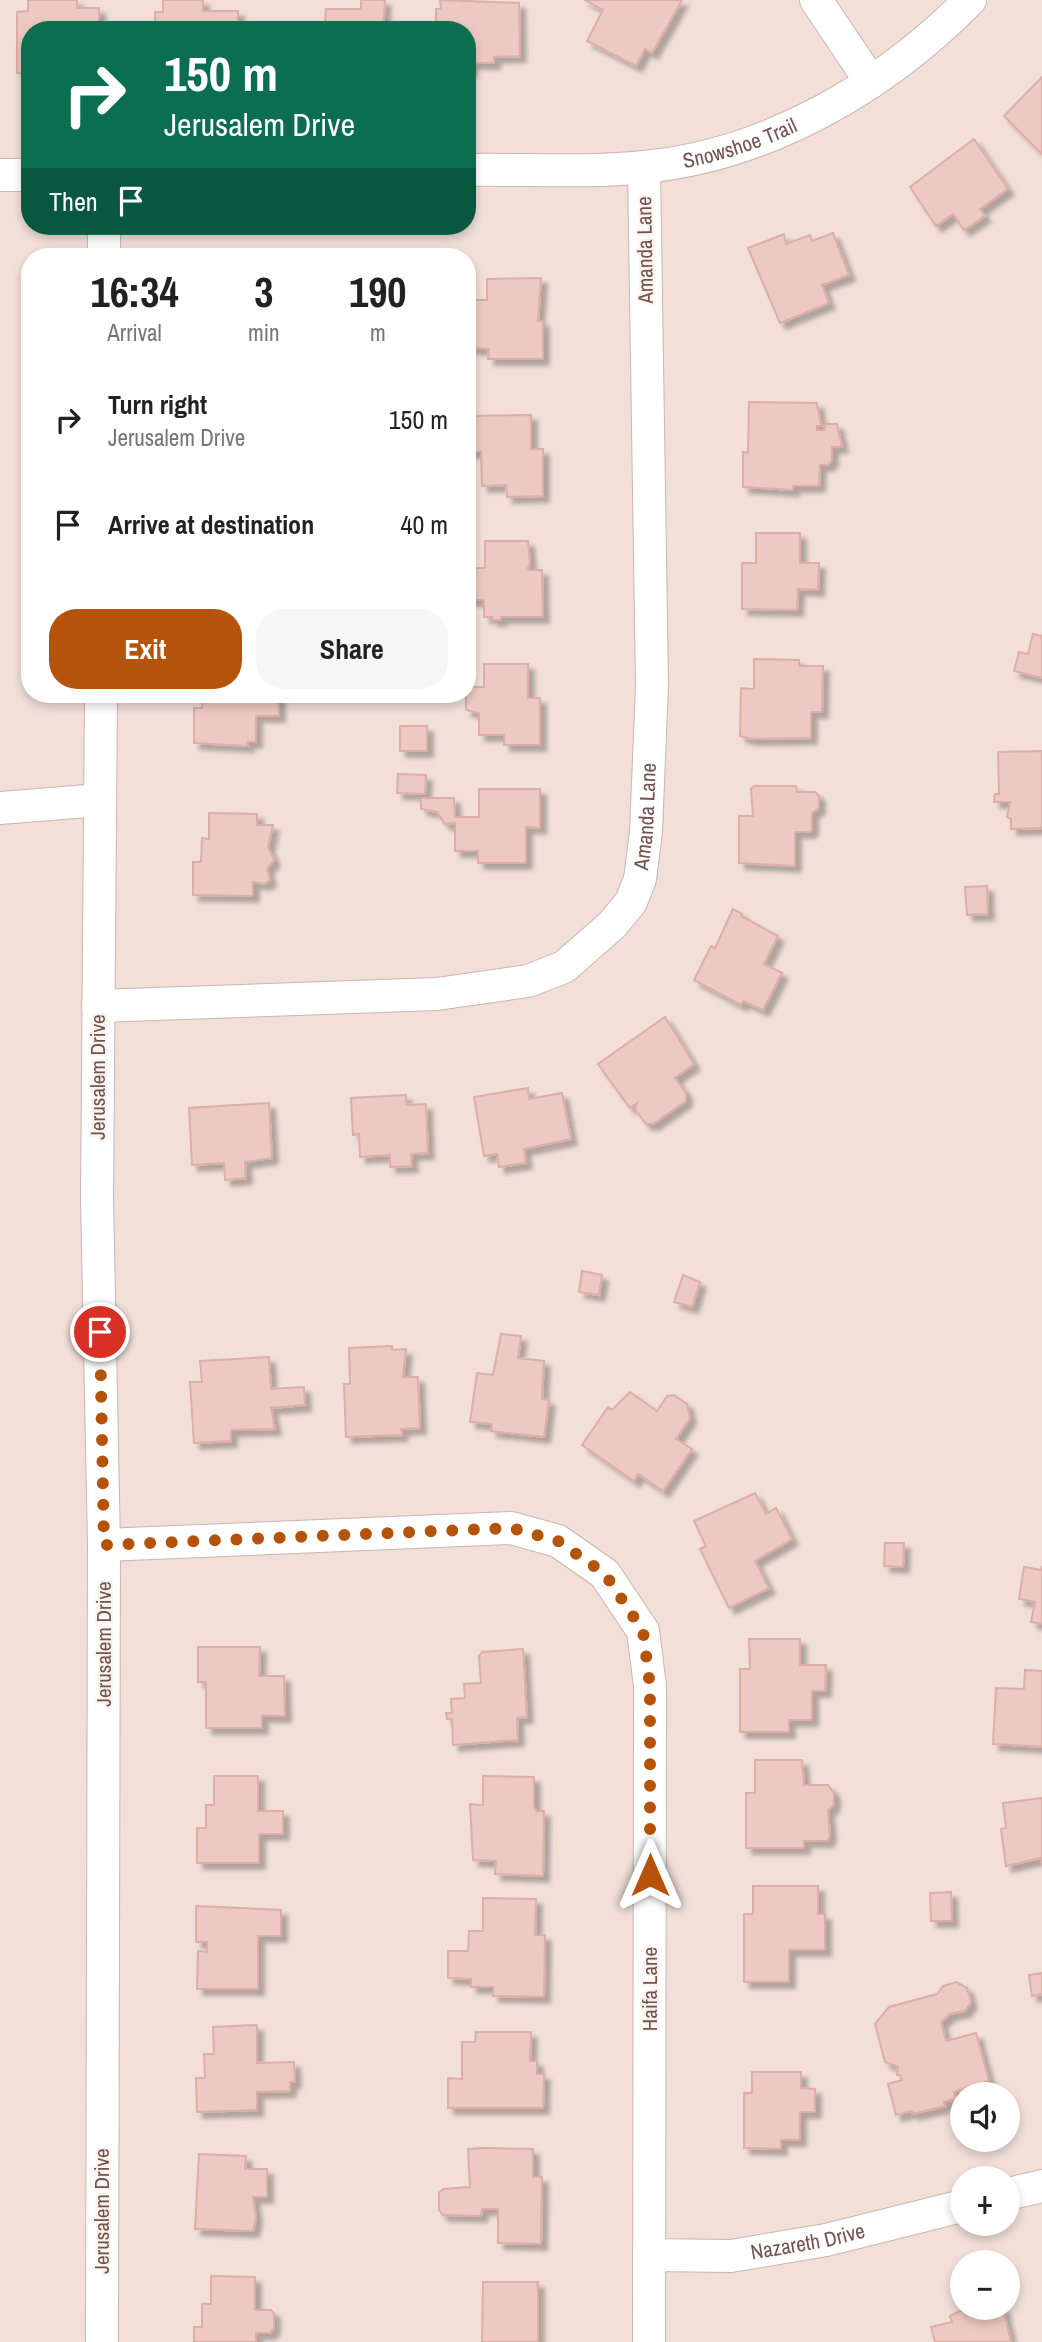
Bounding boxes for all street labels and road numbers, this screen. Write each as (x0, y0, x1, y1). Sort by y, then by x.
street label: Snowshoe Trail (680, 111, 802, 175)
street label: Amanda Lane (629, 196, 660, 305)
street label: Amanda Lane (626, 762, 663, 873)
street label: Jerusalem Drive (83, 1014, 112, 1140)
street label: Jerusalem Drive (89, 1581, 118, 1707)
street label: Haifa Lane (635, 1947, 664, 2031)
street label: Jerusalem Drive (87, 2148, 116, 2274)
street label: Nazareth Drive (748, 2216, 868, 2266)

